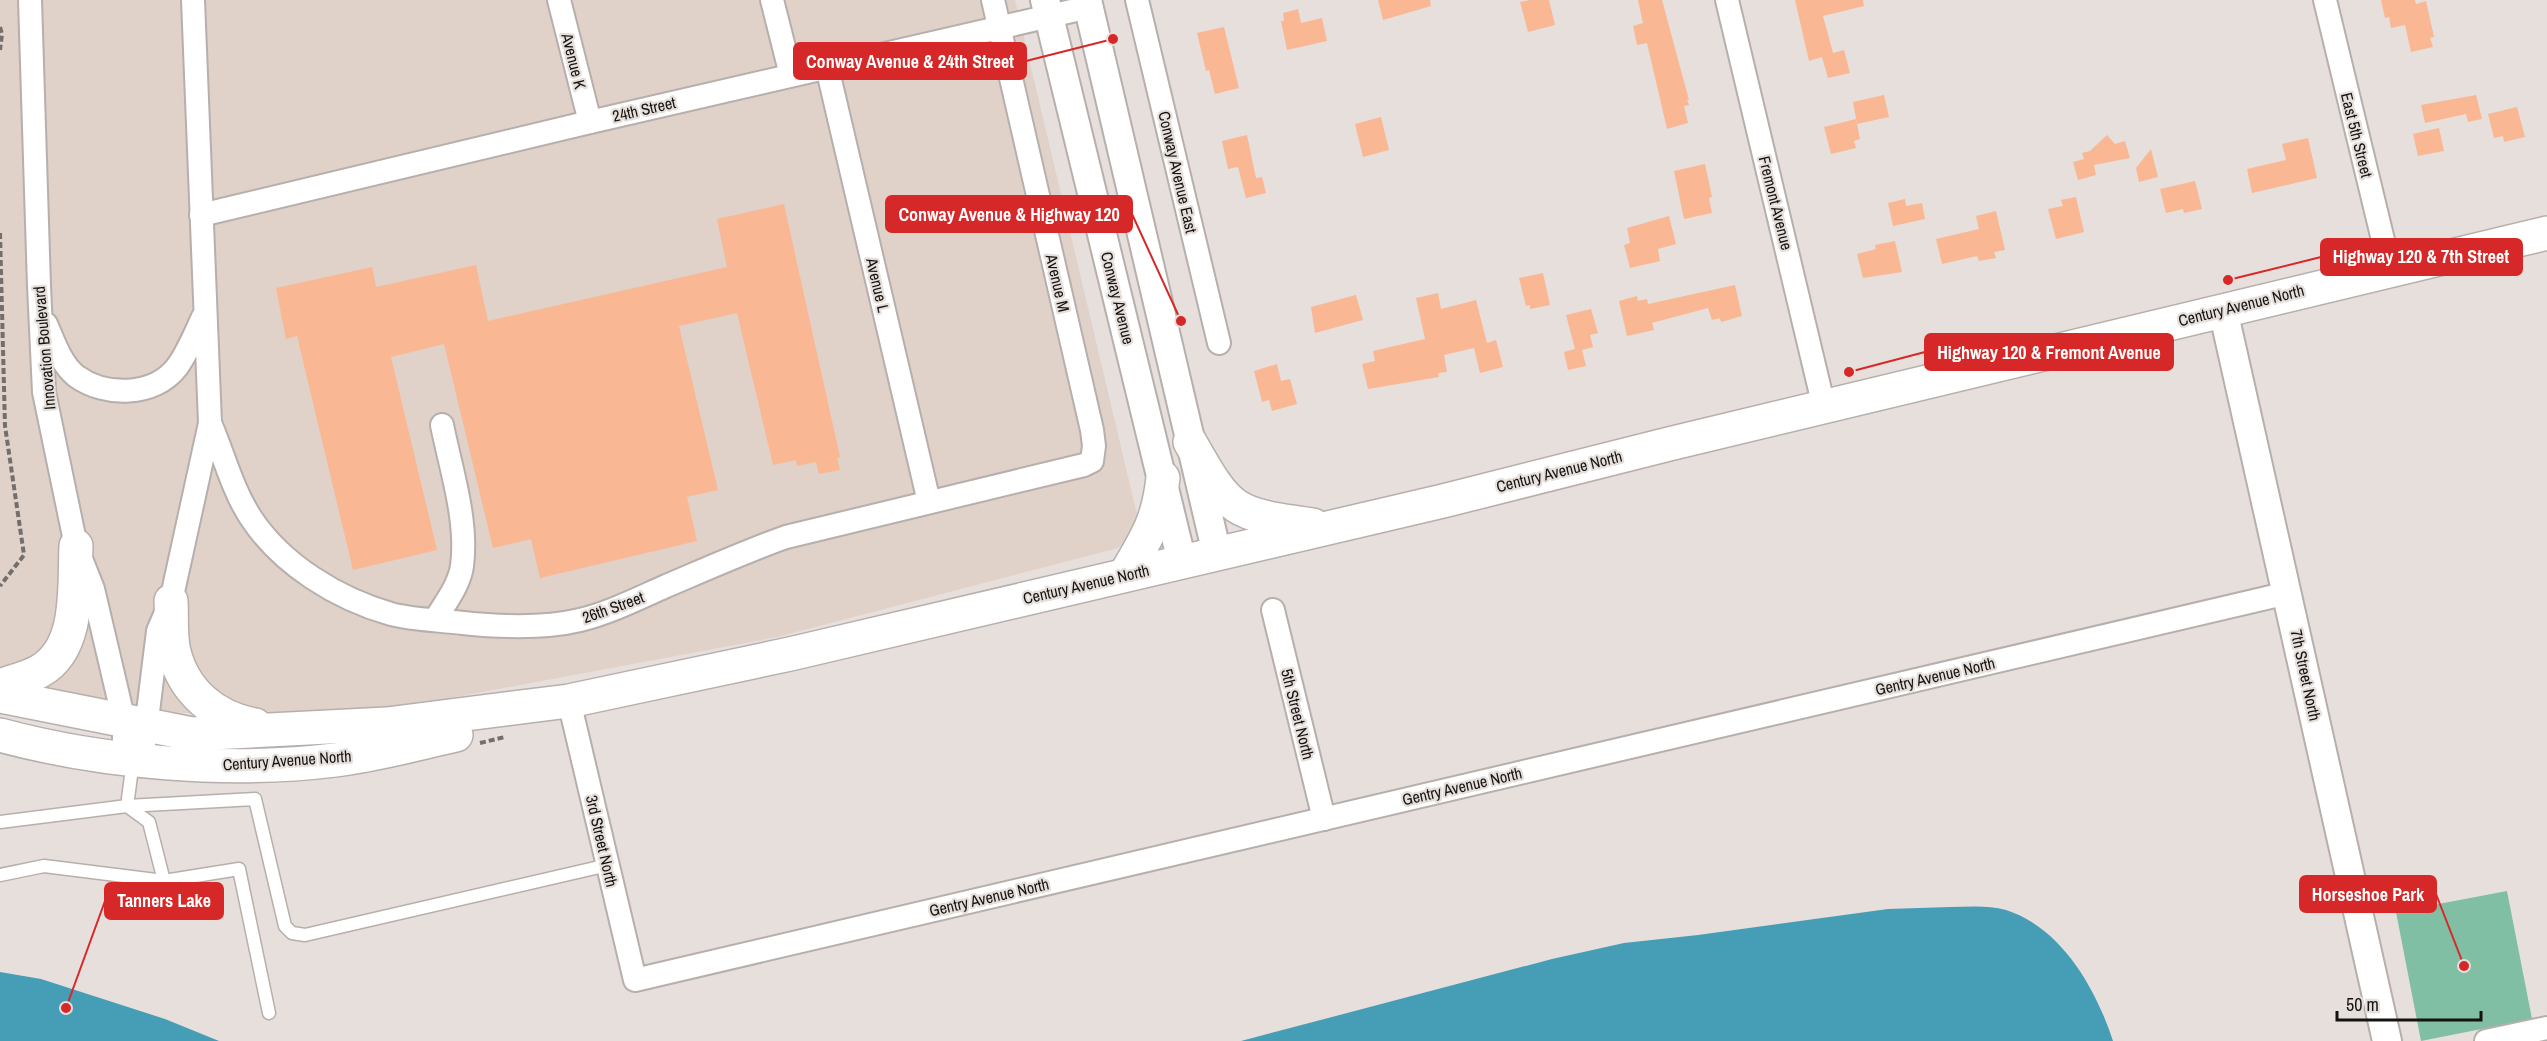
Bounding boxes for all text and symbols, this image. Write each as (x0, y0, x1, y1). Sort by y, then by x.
street label: Avenue K (556, 30, 592, 91)
callout: Conway Avenue & 24th Street (794, 43, 1026, 79)
text: Conway Avenue & 24th Street (806, 49, 1014, 74)
street label: East 5th Street (2336, 90, 2378, 180)
street label: 24th Street (610, 91, 678, 127)
street label: Conway Avenue East (1153, 109, 1203, 235)
street label: Fremont Avenue (1754, 154, 1798, 252)
callout: Conway Avenue & Highway 120 (886, 196, 1132, 232)
text: Conway Avenue & Highway 120 (898, 202, 1120, 227)
callout: Highway 120 & 7th Street (2321, 239, 2522, 275)
text: Highway 120 & 7th Street (2333, 244, 2509, 269)
street label: Conway Avenue (1096, 249, 1140, 347)
street label: Avenue M (1040, 251, 1075, 314)
street label: Avenue L (861, 255, 895, 315)
street label: Century Avenue North (2176, 279, 2306, 331)
street label: Innovation Boulevard (28, 285, 60, 411)
callout: Highway 120 & Fremont Avenue (1925, 334, 2173, 370)
text: Highway 120 & Fremont Avenue (1937, 340, 2161, 365)
street label: Century Avenue North (1494, 445, 1624, 497)
street label: Century Avenue North (1021, 559, 1151, 609)
street label: 26th Street (579, 586, 647, 628)
street label: 7th Street North (2286, 627, 2326, 723)
street label: Gentry Avenue North (1873, 652, 1997, 700)
street label: 5th Street North (1276, 666, 1320, 762)
street label: Century Avenue North (222, 745, 352, 775)
street label: Gentry Avenue North (1400, 762, 1524, 810)
street label: 3rd Street North (581, 793, 623, 889)
street label: Gentry Avenue North (927, 873, 1051, 921)
callout: Horseshoe Park (2300, 876, 2436, 912)
text: Horseshoe Park (2312, 882, 2425, 907)
callout: Tanners Lake (105, 883, 223, 919)
text: Tanners Lake (117, 888, 211, 913)
scale bar (2337, 984, 2481, 1022)
text: 50 m (2346, 992, 2379, 1017)

